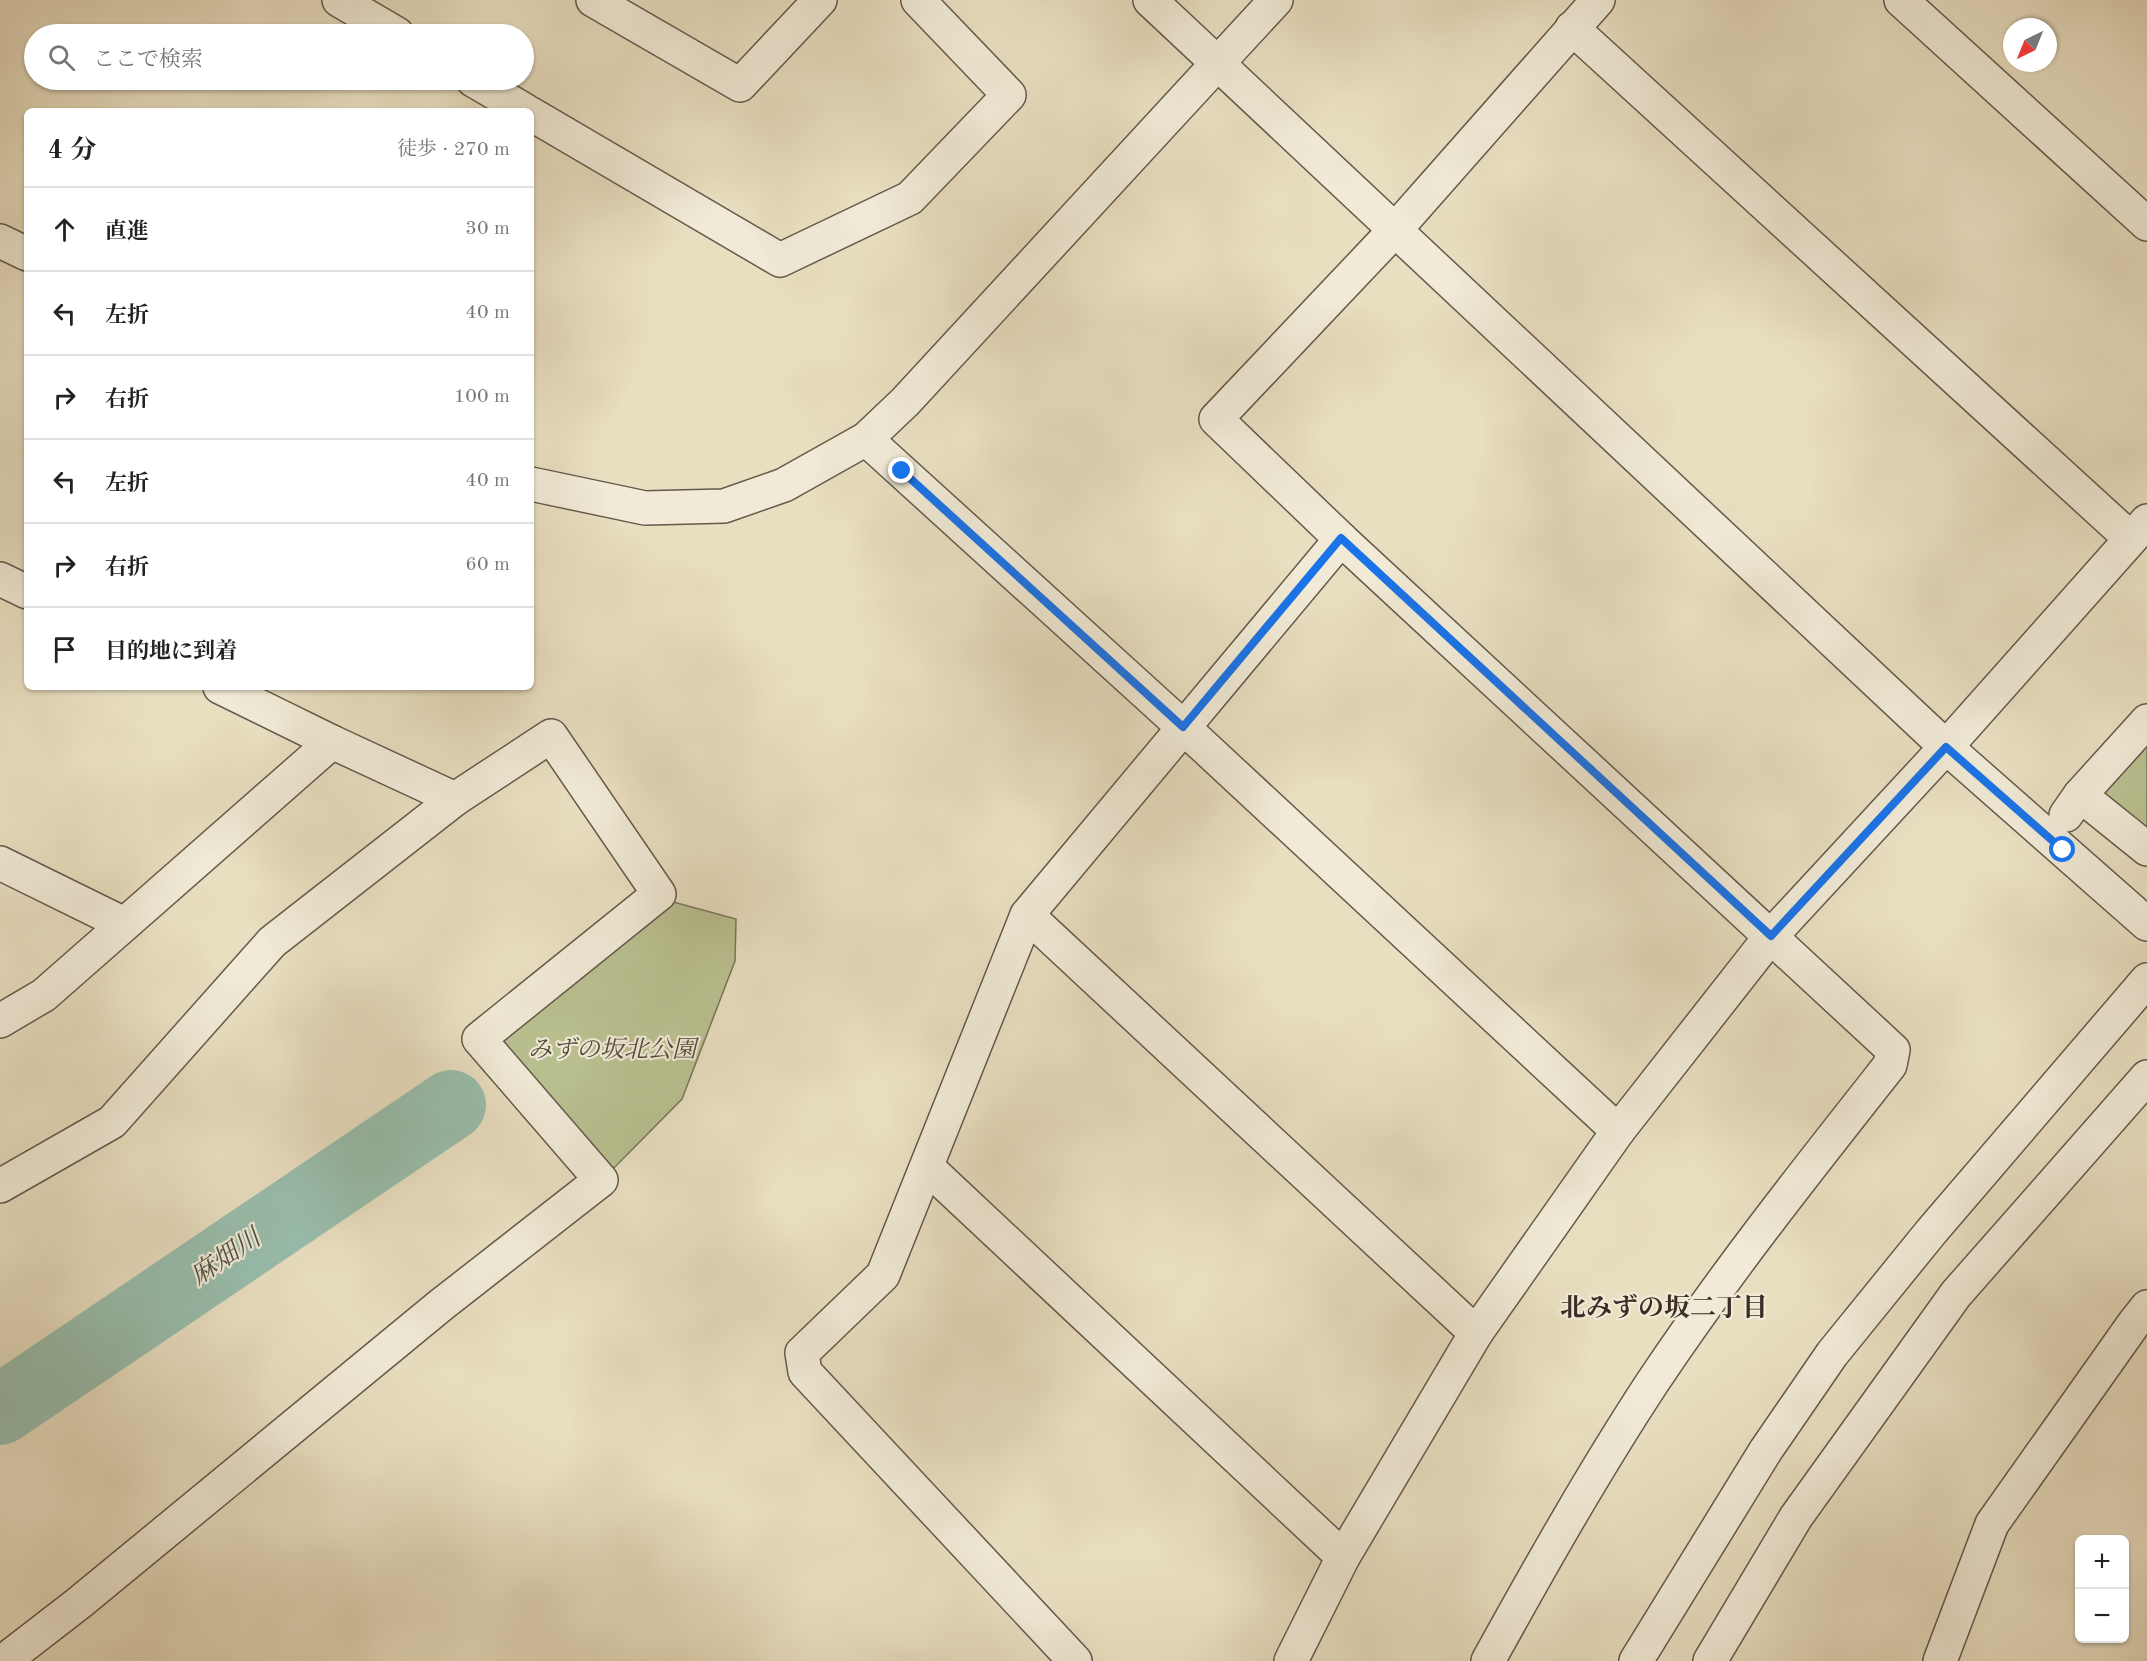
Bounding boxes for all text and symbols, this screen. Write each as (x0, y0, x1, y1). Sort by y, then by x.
north arrow (2003, 18, 2057, 72)
search box (24, 24, 534, 90)
icon: search (45, 41, 78, 74)
text: ここで検索 (93, 49, 203, 71)
text: 4 分 (48, 138, 96, 164)
text: 徒歩 · 270 m (397, 140, 510, 160)
icon: ahead (48, 213, 81, 246)
text: 30 m (465, 219, 510, 239)
text: 直進 (105, 221, 149, 243)
icon: left (48, 297, 81, 330)
text: 40 m (465, 303, 510, 323)
text: 左折 (105, 305, 149, 327)
icon: right (48, 381, 81, 414)
text: 100 m (454, 387, 510, 407)
text: 右折 (105, 389, 149, 411)
route end (888, 457, 914, 483)
icon: left (48, 465, 81, 498)
text: 40 m (465, 471, 510, 491)
text: 左折 (105, 473, 149, 495)
icon: right (48, 549, 81, 582)
text: 60 m (465, 555, 510, 575)
text: 右折 (105, 557, 149, 579)
icon: arrive (48, 633, 81, 666)
text: 目的地に到着 (105, 641, 237, 663)
route start (2049, 836, 2075, 862)
park label: みずの坂北公園 (528, 1036, 700, 1063)
water label: 麻畑川 (185, 1222, 268, 1291)
district label: 北みずの坂二丁目 (1560, 1293, 1768, 1322)
map controls (2075, 1535, 2129, 1643)
button: + (2075, 1535, 2129, 1589)
button: − (2075, 1589, 2129, 1643)

